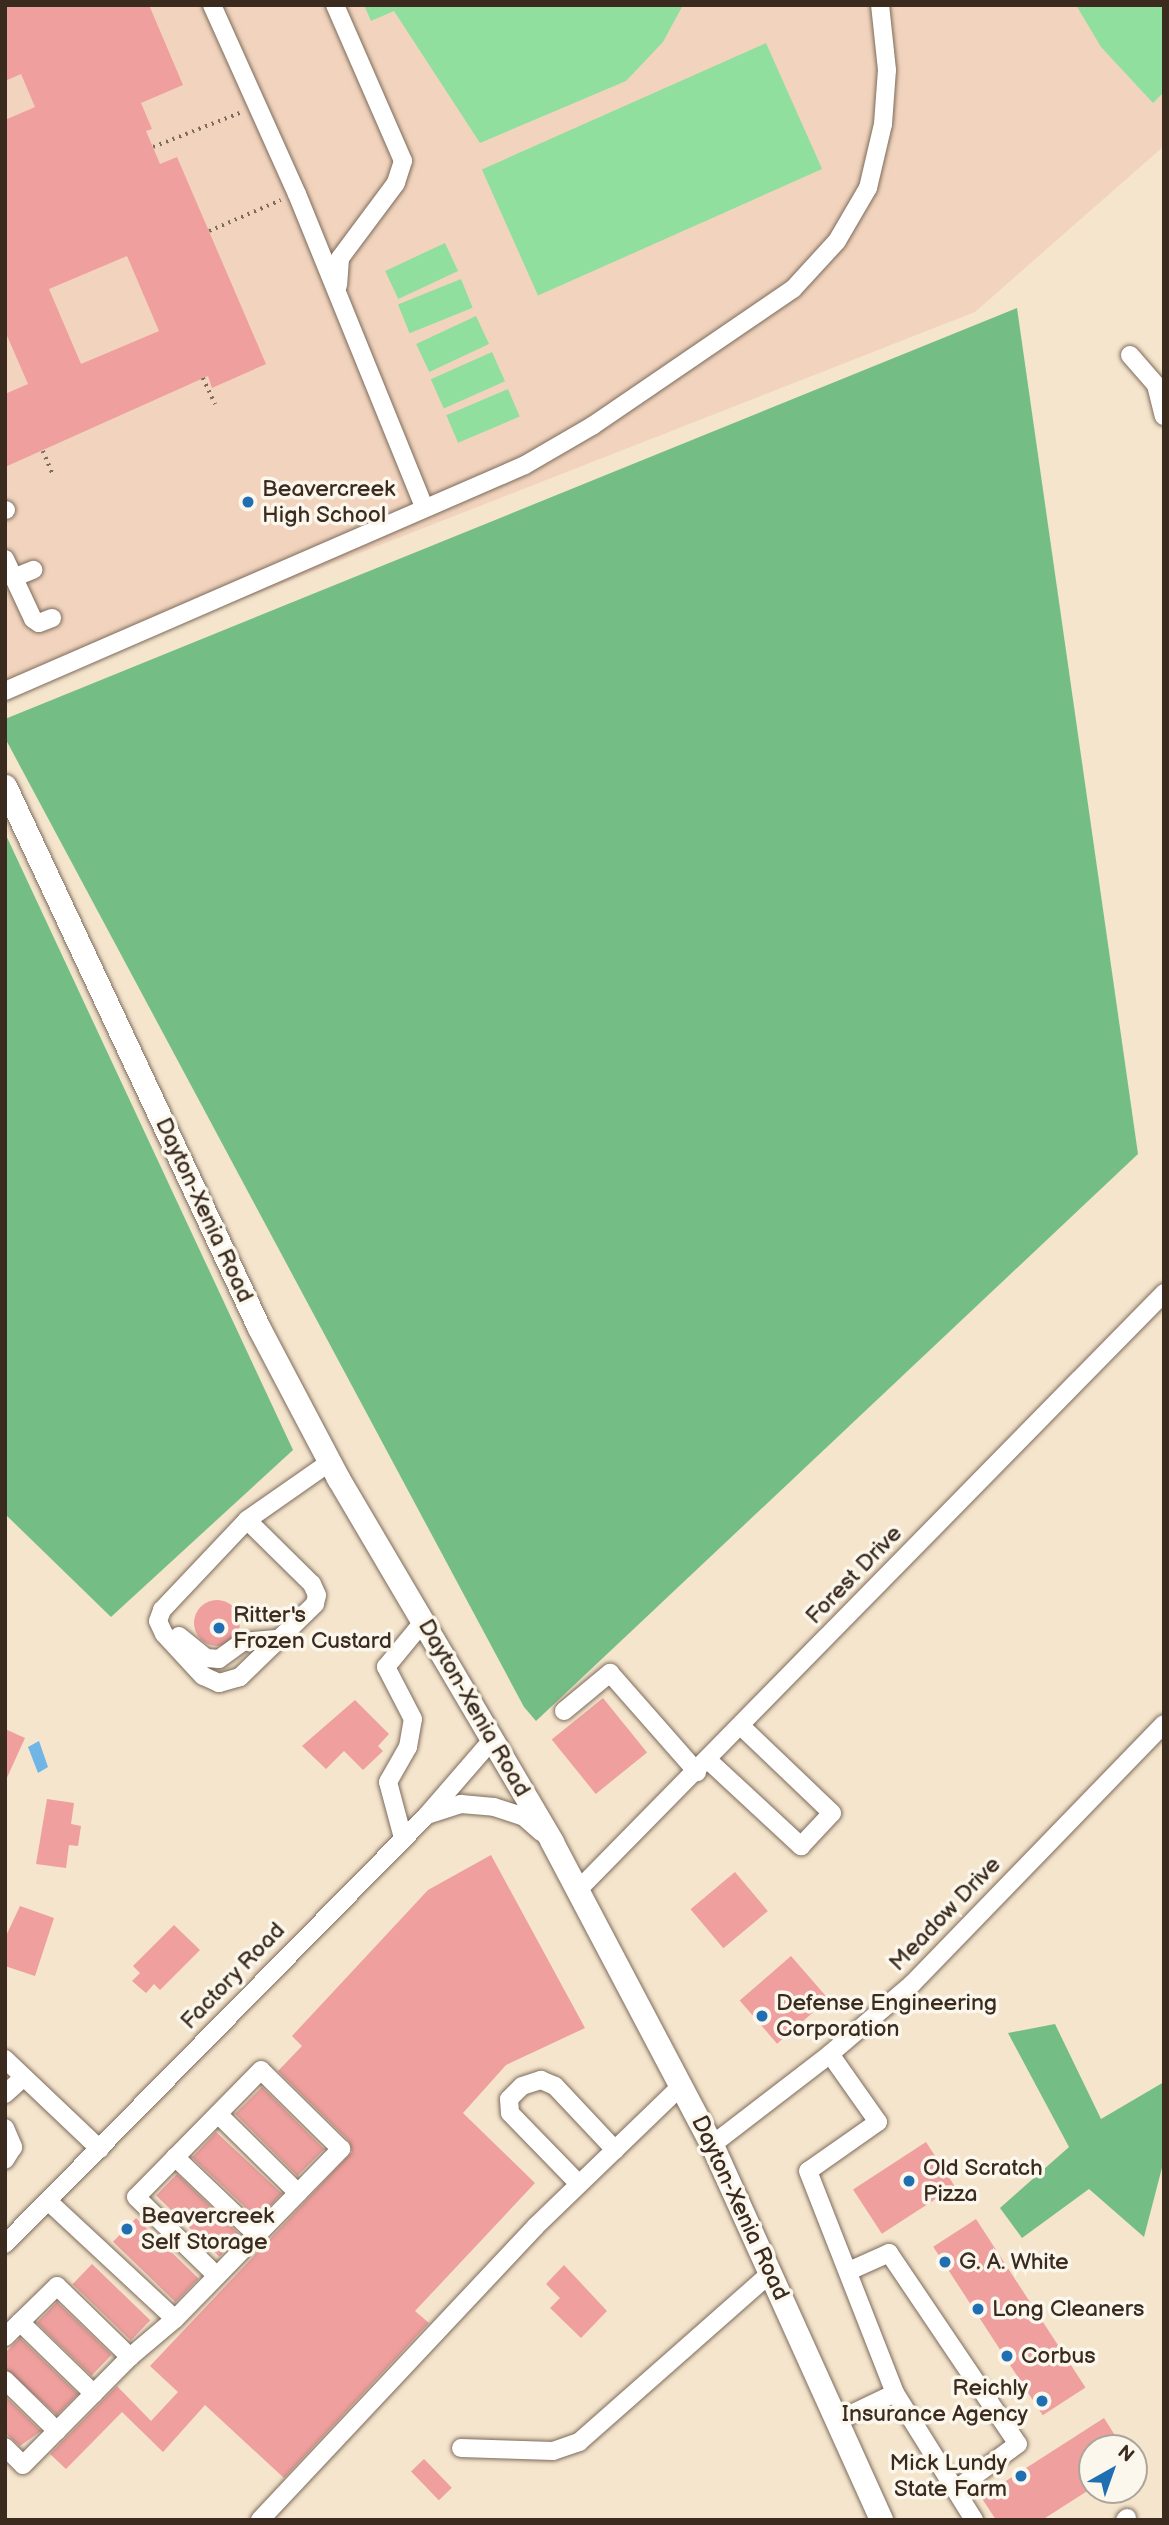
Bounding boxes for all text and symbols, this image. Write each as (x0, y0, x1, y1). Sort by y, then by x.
place label: Beavercreek High School (262, 475, 395, 529)
marker: Beavercreek High School (240, 494, 256, 510)
street label: Dayton-Xenia Road (149, 1113, 259, 1307)
street label: Forest Drive (800, 1520, 908, 1630)
place label: Ritter's Frozen Custard (233, 1601, 392, 1655)
street label: Dayton-Xenia Road (412, 1614, 536, 1802)
marker: Ritter's Frozen Custard (211, 1620, 227, 1636)
street label: Meadow Drive (884, 1851, 1006, 1977)
street label: Factory Road (175, 1916, 291, 2036)
place label: Defense Engineering Corporation (776, 1989, 997, 2043)
marker: Defense Engineering Corporation (754, 2008, 770, 2024)
street label: Dayton-Xenia Road (685, 2111, 795, 2305)
place label: Old Scratch Pizza (923, 2154, 1043, 2208)
marker: Old Scratch Pizza (901, 2173, 917, 2189)
place label: Beavercreek Self Storage (141, 2202, 274, 2256)
marker: Beavercreek Self Storage (119, 2221, 135, 2237)
place label: G. A. White (959, 2248, 1070, 2276)
marker: G. A. White (937, 2254, 953, 2270)
place label: Long Cleaners (992, 2295, 1144, 2323)
marker: Long Cleaners (970, 2301, 986, 2317)
place label: Corbus (1021, 2342, 1096, 2370)
marker: Corbus (999, 2348, 1015, 2364)
place label: Reichly Insurance Agency (842, 2374, 1028, 2428)
marker: Reichly Insurance Agency (1034, 2393, 1050, 2409)
north arrow (1078, 2434, 1148, 2504)
text: N (1113, 2441, 1138, 2467)
place label: Mick Lundy State Farm (889, 2449, 1007, 2503)
marker: Mick Lundy State Farm (1013, 2468, 1029, 2484)

